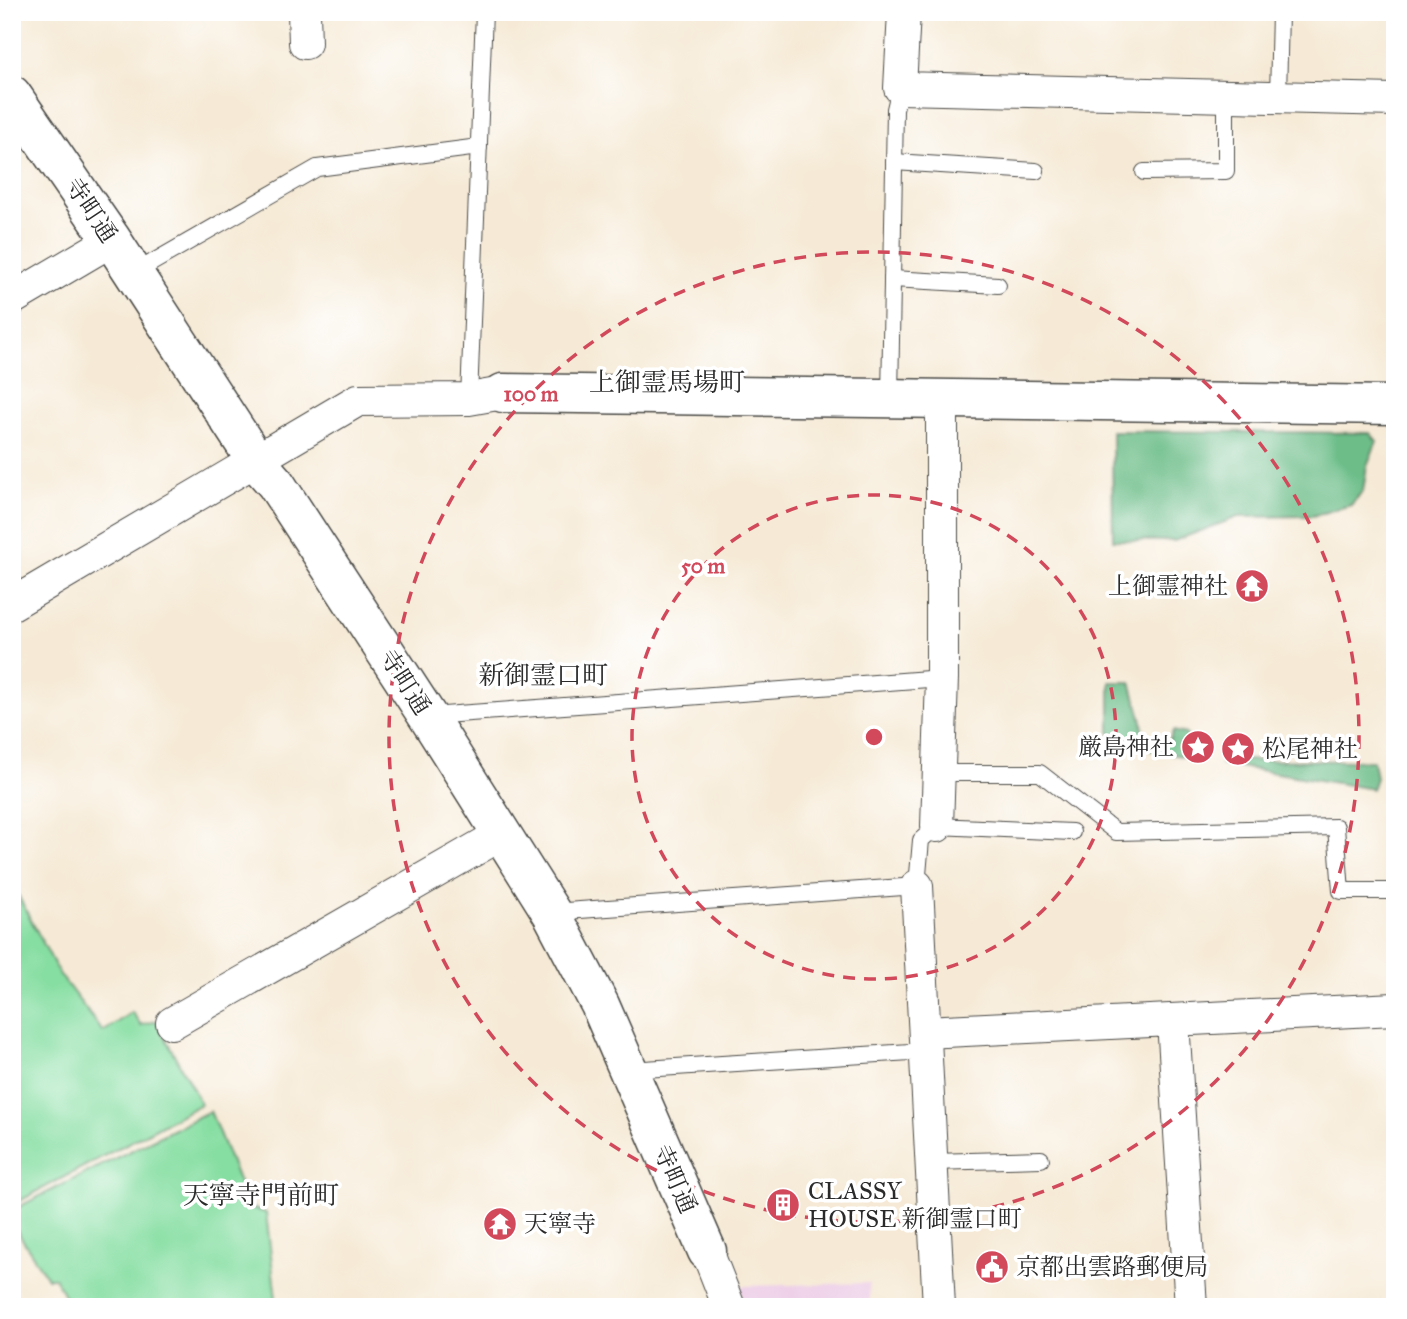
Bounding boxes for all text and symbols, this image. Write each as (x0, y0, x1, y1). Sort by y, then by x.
street label: 寺町通 (58, 172, 124, 248)
district label: 上御霊馬場町 (589, 366, 745, 398)
text: 100 m (504, 381, 559, 407)
text: 50 m (681, 553, 725, 579)
temple icon: 上御霊神社 (1233, 567, 1271, 605)
place label: 上御霊神社 (1108, 571, 1228, 601)
street label: 寺町通 (373, 644, 437, 720)
district label: 新御霊口町 (478, 659, 608, 691)
centre of rings (862, 725, 886, 749)
place icon: 厳島神社 (1179, 728, 1217, 766)
place icon: 松尾神社 (1219, 730, 1257, 768)
place label: 厳島神社 (1078, 732, 1174, 762)
place label: 松尾神社 (1262, 734, 1358, 764)
street label: 寺町通 (647, 1140, 703, 1218)
place label: CLASSY HOUSE 新御霊口町 (808, 1176, 1022, 1234)
district label: 天寧寺門前町 (183, 1179, 339, 1211)
building icon: CLASSY HOUSE 新御霊口町 (764, 1186, 802, 1224)
temple icon: 天寧寺 (481, 1205, 519, 1243)
place label: 天寧寺 (524, 1209, 596, 1239)
public building icon: 京都出雲路郵便局 (973, 1248, 1011, 1286)
place label: 京都出雲路郵便局 (1016, 1252, 1208, 1282)

